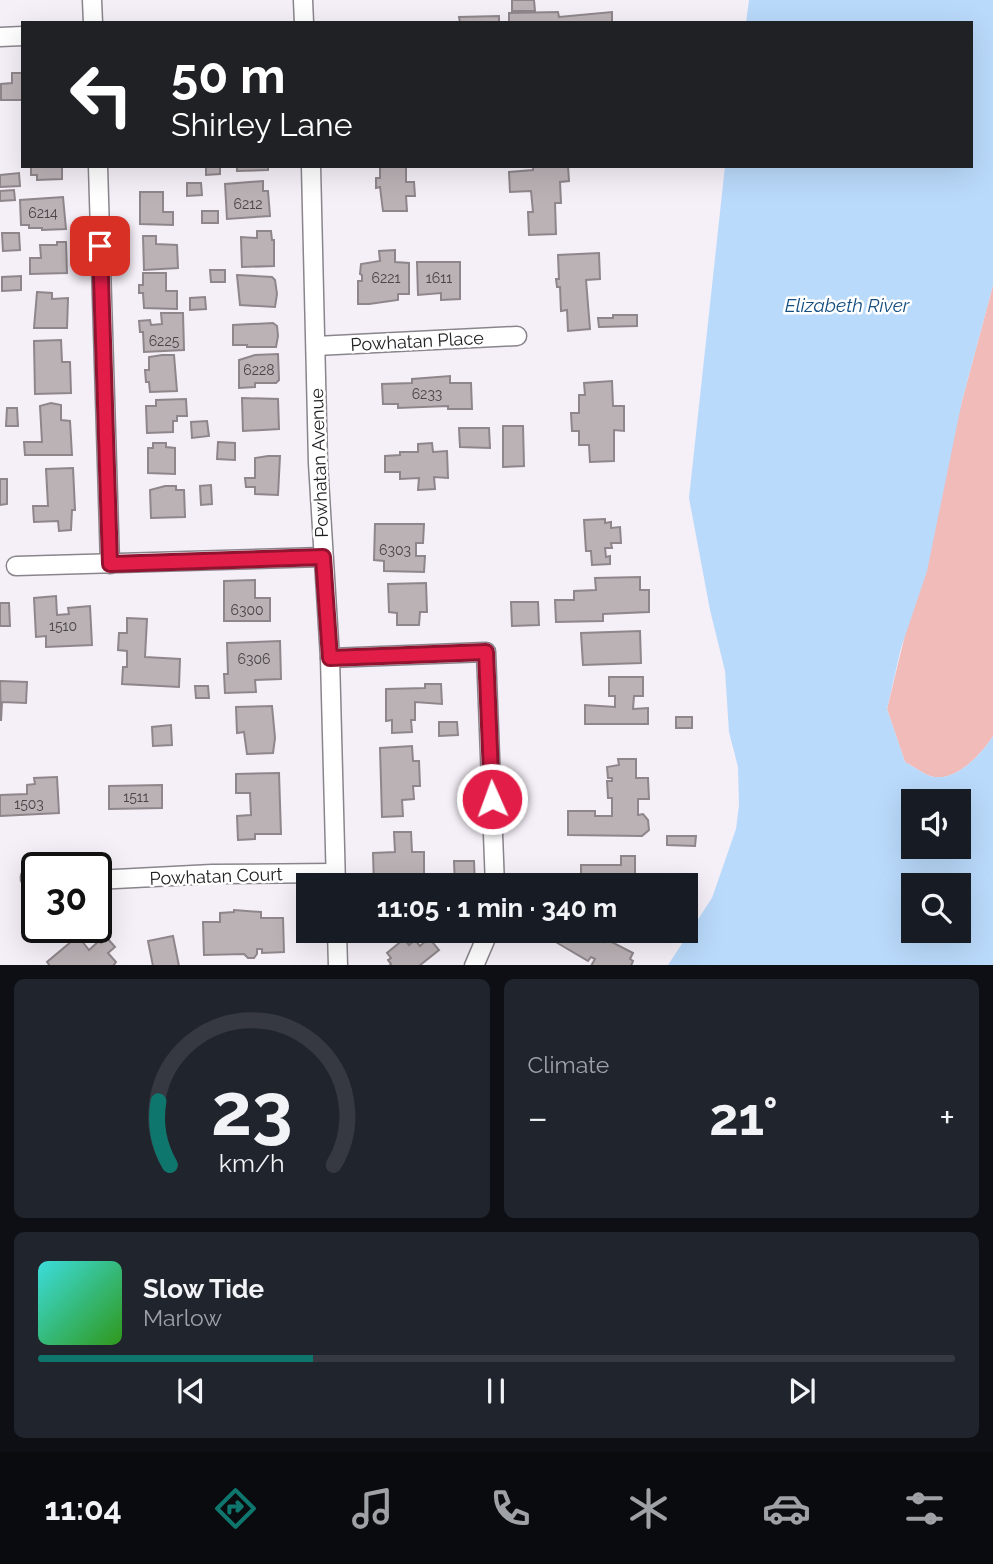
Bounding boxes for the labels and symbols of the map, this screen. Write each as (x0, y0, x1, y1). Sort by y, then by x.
house number: 6212 (233, 196, 263, 212)
house number: 6214 (28, 205, 58, 221)
pin (70, 216, 130, 276)
house number: 6221 (371, 270, 401, 286)
house number: 1611 (426, 270, 452, 286)
water label: Elizabeth River (785, 294, 911, 316)
street label: Powhatan Place (350, 327, 485, 355)
house number: 6225 (149, 333, 180, 349)
house number: 6228 (243, 362, 275, 378)
house number: 6233 (412, 386, 442, 402)
street label: Powhatan Avenue (306, 387, 332, 538)
house number: 6303 (379, 542, 411, 558)
house number: 6300 (230, 602, 264, 618)
house number: 1510 (49, 618, 77, 634)
house number: 6306 (238, 651, 270, 667)
position arrow (455, 762, 529, 836)
house number: 1511 (123, 789, 149, 805)
house number: 1503 (14, 796, 44, 812)
speed limit sign: 30 (21, 852, 112, 943)
street label: Powhatan Court (149, 863, 283, 889)

